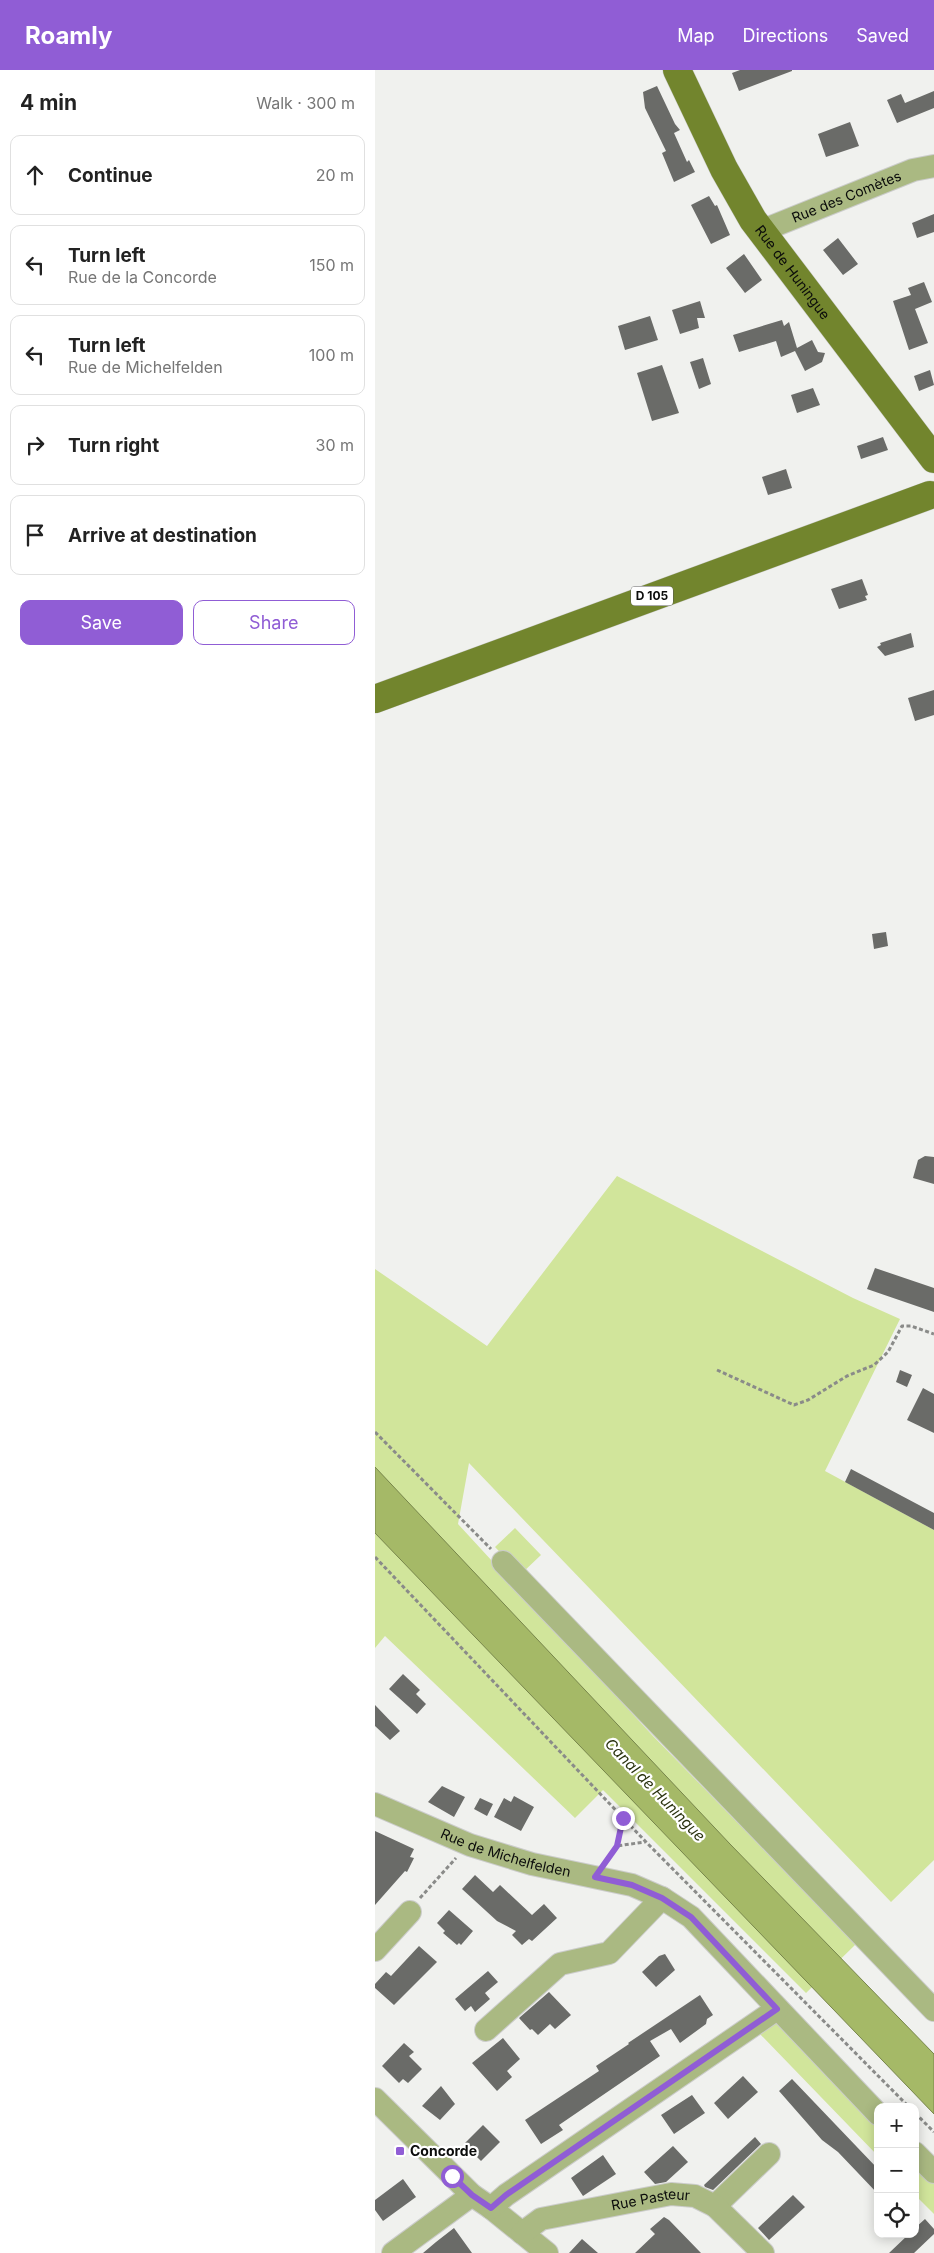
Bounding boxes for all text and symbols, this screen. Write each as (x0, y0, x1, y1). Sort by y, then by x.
text: Roamly (25, 21, 112, 50)
text: Map (677, 25, 715, 46)
text: Directions (743, 25, 828, 46)
text: Saved (856, 25, 909, 46)
text: 4 min (20, 90, 77, 115)
text: Walk · 300 m (256, 93, 355, 113)
icon: ahead (21, 161, 49, 189)
text: Continue (68, 164, 153, 187)
text: 20 m (316, 165, 354, 185)
street label: Rue des Comètes (789, 167, 903, 226)
street label: Rue de Huningue (752, 222, 834, 323)
text: Turn left (68, 244, 146, 267)
icon: left (21, 251, 49, 279)
text: 150 m (309, 255, 354, 275)
text: Rue de la Concorde (68, 267, 217, 287)
text: Turn left (68, 334, 146, 357)
icon: left (21, 341, 49, 369)
text: 100 m (309, 345, 354, 365)
text: Rue de Michelfelden (68, 357, 223, 377)
icon: right (21, 431, 49, 459)
text: Turn right (68, 434, 159, 457)
text: 30 m (316, 435, 354, 455)
icon: arrive (21, 521, 49, 549)
text: Arrive at destination (68, 524, 257, 547)
road number: D 105 (631, 586, 673, 606)
button: Save (20, 600, 183, 645)
button: Share (193, 600, 355, 645)
water label: Canal de Huningue (601, 1734, 710, 1845)
route end (612, 1807, 635, 1830)
street label: Rue de Michelfelden (438, 1824, 572, 1880)
map controls (874, 2103, 919, 2238)
button: + (874, 2103, 919, 2148)
place label: Concorde (410, 2142, 477, 2159)
marker: Concorde (394, 2145, 406, 2157)
button: − (874, 2148, 919, 2193)
route start (441, 2165, 464, 2188)
street label: Rue Pasteur (610, 2185, 691, 2213)
button: locate (874, 2193, 919, 2238)

